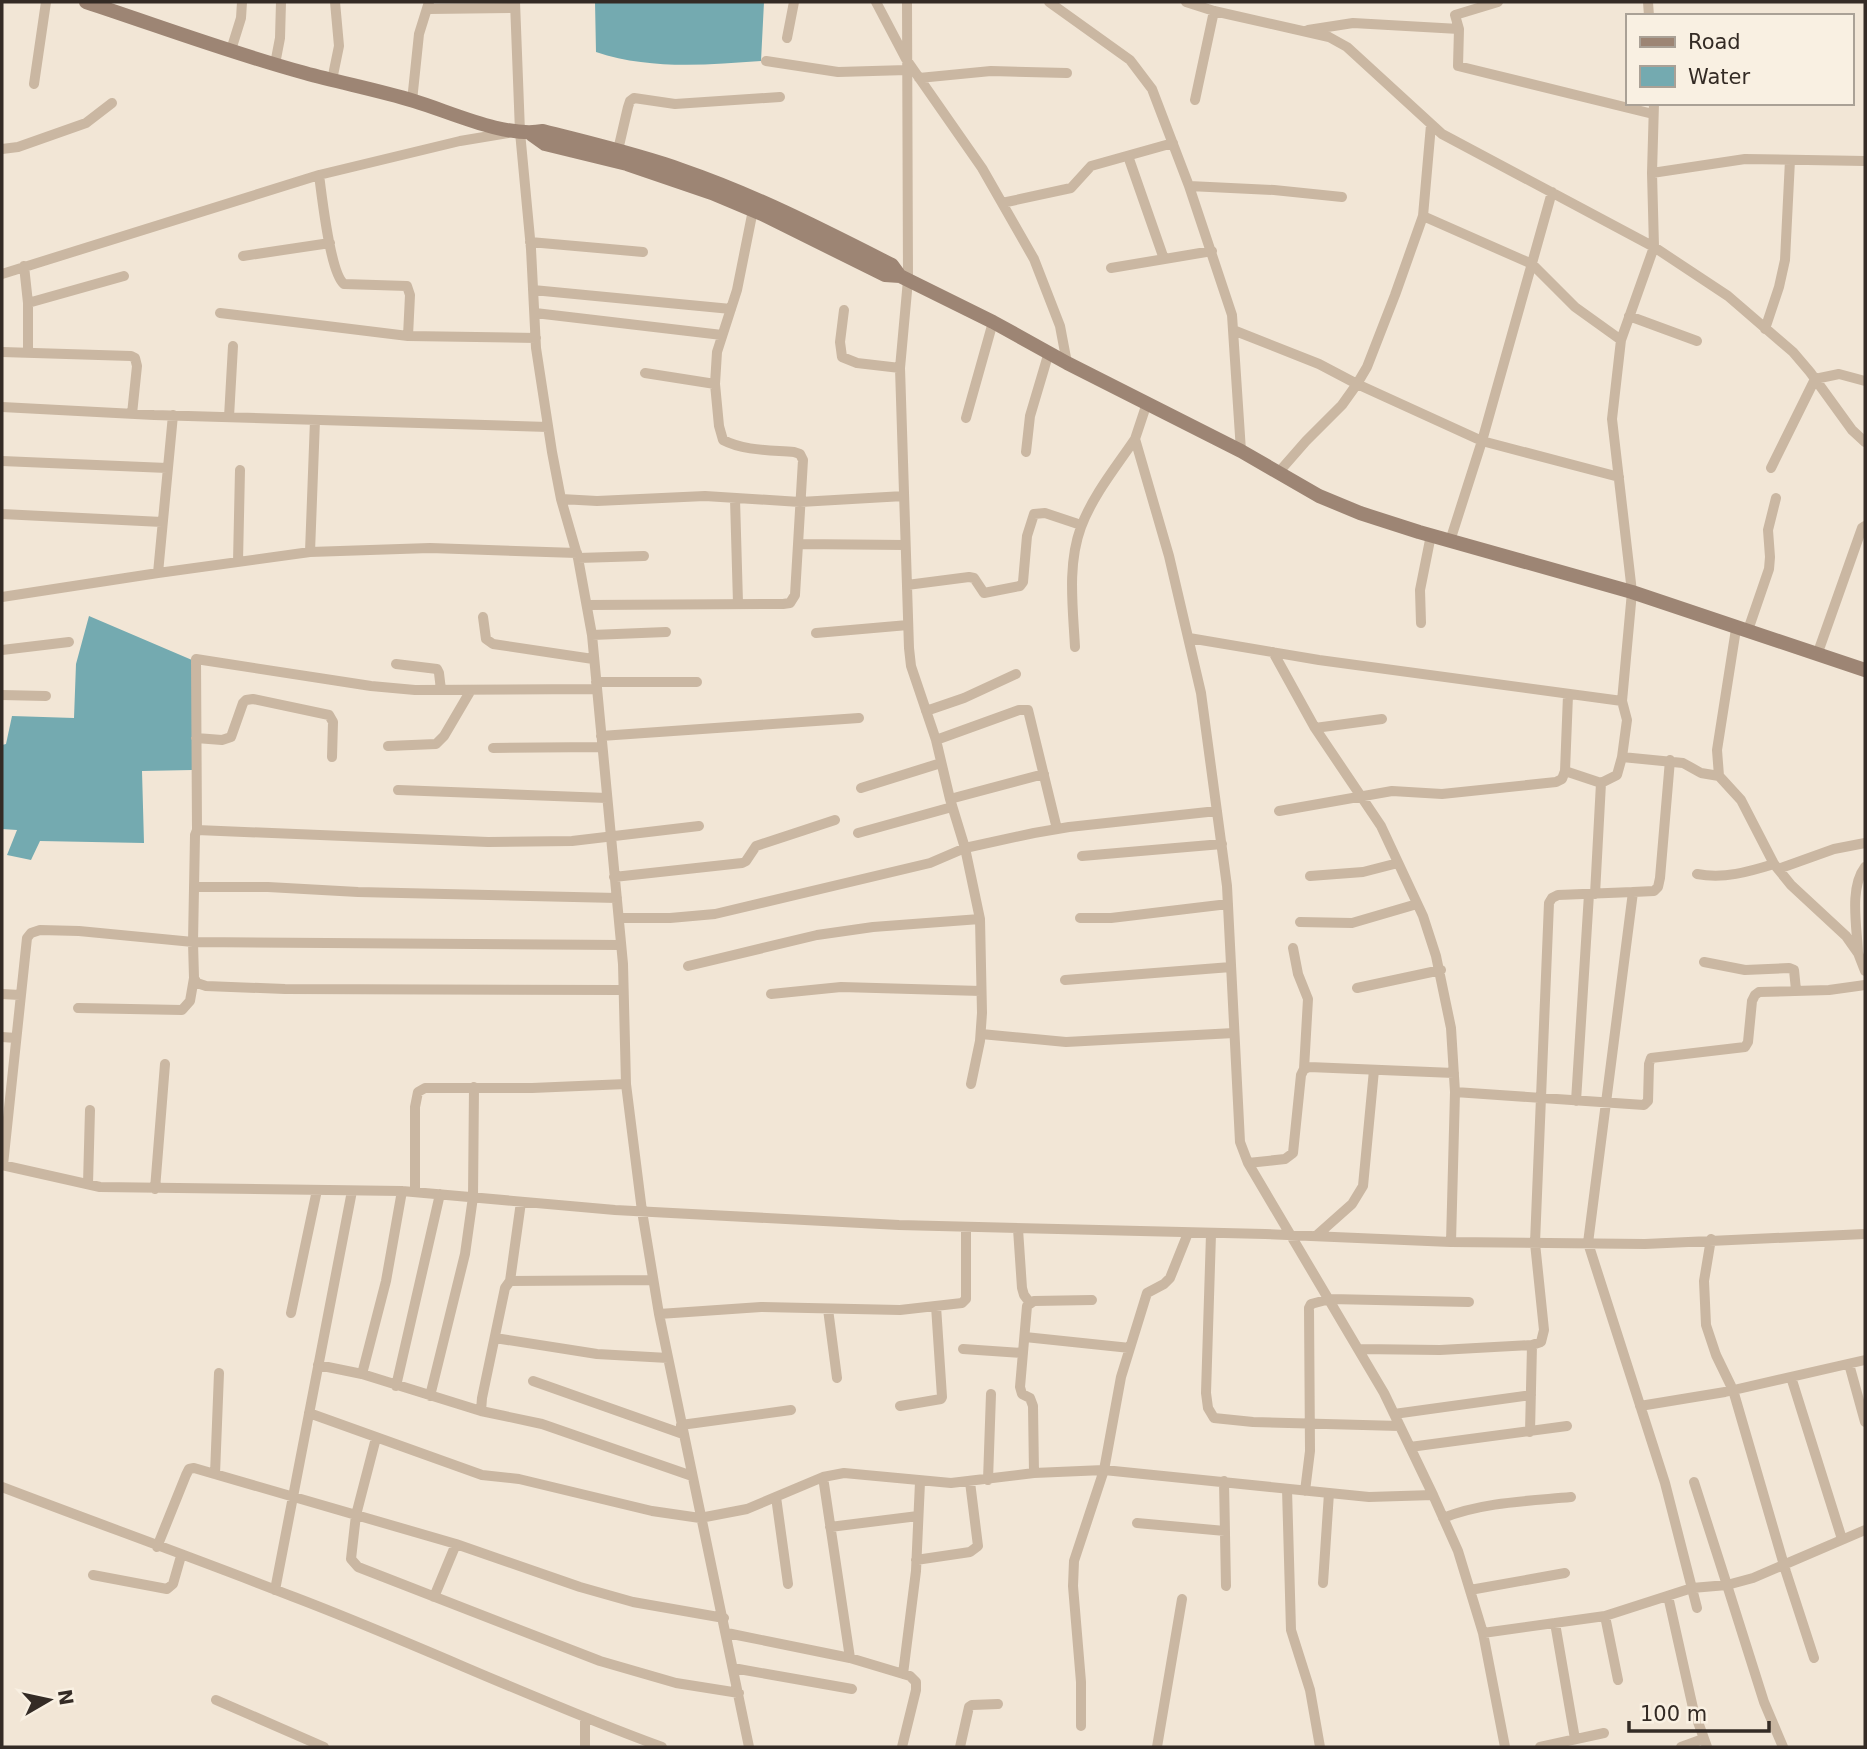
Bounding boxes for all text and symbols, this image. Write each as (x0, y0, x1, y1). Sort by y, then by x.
legend (1626, 14, 1853, 105)
text: Road (1688, 30, 1741, 54)
text: Water (1688, 65, 1750, 89)
north arrow (14, 1665, 84, 1735)
text: N (54, 1688, 78, 1707)
scale bar (1629, 1690, 1769, 1734)
text: 100 m (1640, 1702, 1707, 1726)

